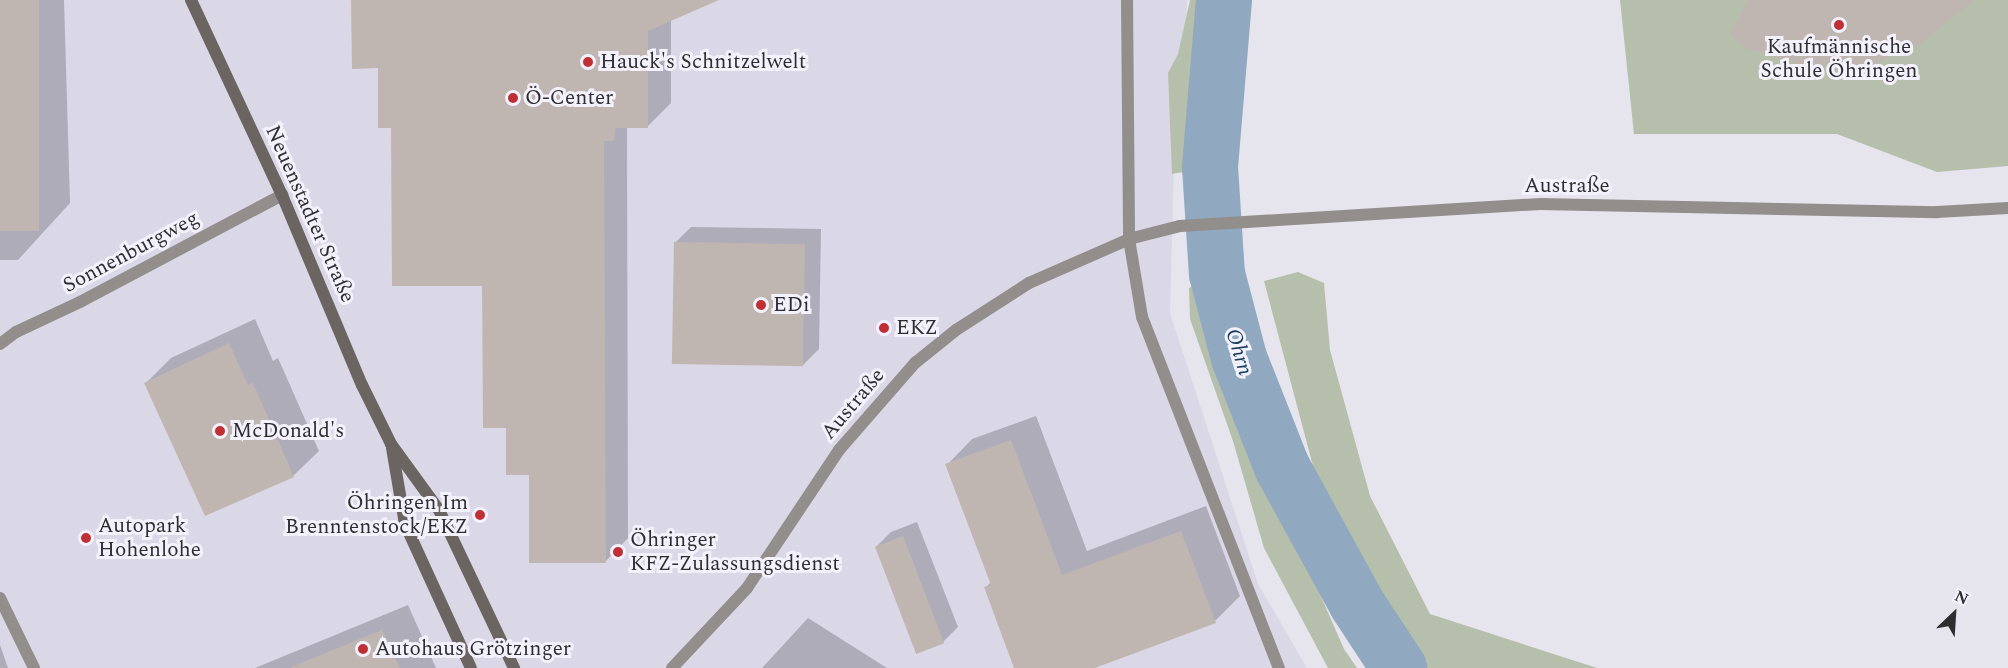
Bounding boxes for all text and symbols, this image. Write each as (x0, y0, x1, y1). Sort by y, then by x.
marker: Kaufmännische Schule Öhringen (1832, 18, 1846, 32)
place label: Kaufmännische Schule Öhringen (1760, 34, 1918, 84)
place label: Hauck's Schnitzelwelt (600, 49, 806, 75)
marker: Hauck's Schnitzelwelt (581, 55, 595, 69)
place label: Ö-Center (525, 85, 613, 111)
marker: Ö-Center (506, 91, 520, 105)
street label: Neuenstadter Straße (260, 122, 360, 306)
street label: Austraße (1524, 173, 1610, 199)
street label: Sonnenburgweg (59, 206, 203, 298)
place label: EDi (773, 292, 810, 318)
marker: EDi (754, 298, 768, 312)
place label: EKZ (896, 315, 938, 341)
marker: EKZ (877, 321, 891, 335)
water label: Ohrn (1219, 325, 1259, 379)
street label: Austraße (816, 363, 890, 445)
place label: McDonald's (232, 418, 344, 444)
marker: McDonald's (213, 424, 227, 438)
place label: Öhringen Im Brenntenstock/EKZ (285, 490, 468, 540)
marker: Öhringen Im Brenntenstock/EKZ (473, 508, 487, 522)
place label: Autopark Hohenlohe (98, 513, 201, 563)
place label: Öhringer KFZ-Zulassungsdienst (630, 527, 840, 577)
marker: Autopark Hohenlohe (79, 531, 93, 545)
marker: Öhringer KFZ-Zulassungsdienst (611, 545, 625, 559)
north arrow (1924, 584, 1984, 644)
text: N (1951, 584, 1973, 611)
place label: Autohaus Grötzinger (375, 636, 571, 662)
marker: Autohaus Grötzinger (356, 642, 370, 656)

